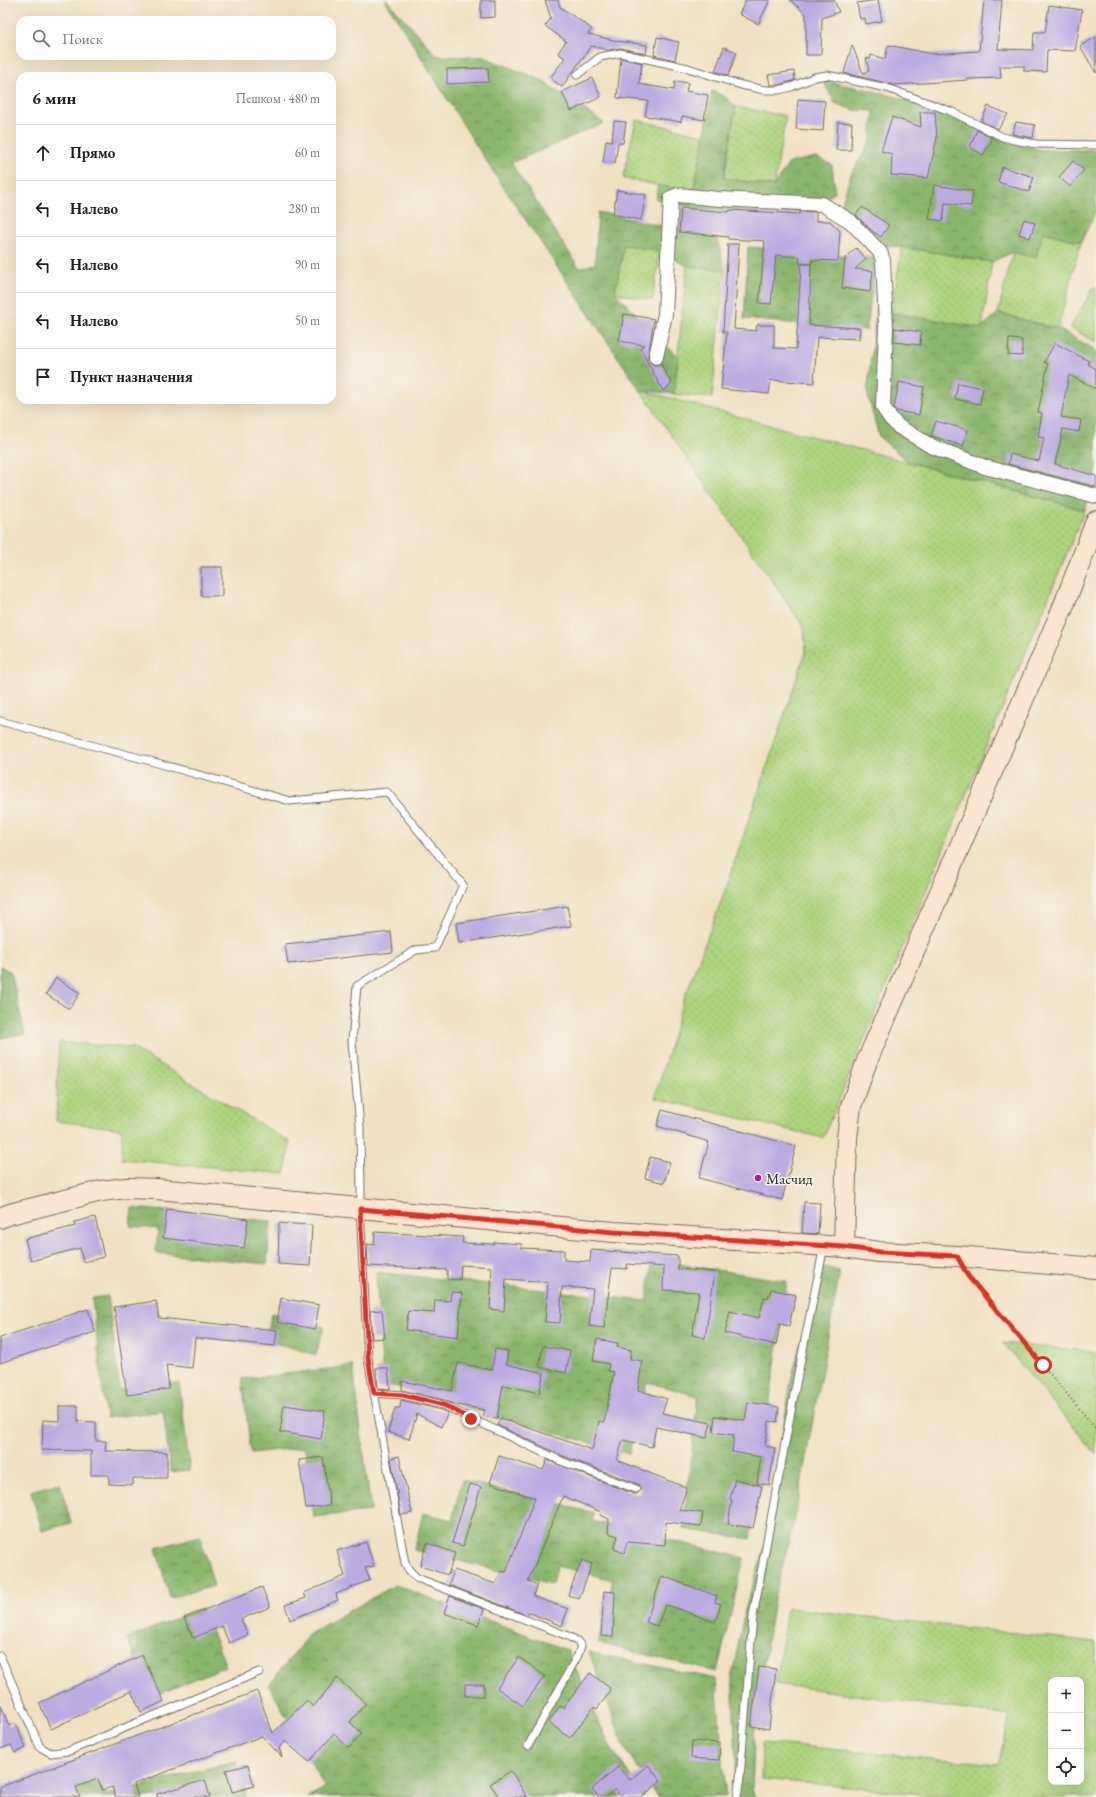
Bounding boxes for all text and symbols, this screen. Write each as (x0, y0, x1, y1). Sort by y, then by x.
search box (16, 16, 336, 60)
icon: search (30, 27, 52, 49)
text: Поиск (62, 29, 103, 48)
text: 6 мин (32, 87, 76, 109)
text: Пешком · 480 m (236, 90, 320, 107)
icon: ahead (32, 142, 54, 164)
text: Прямо (70, 143, 115, 162)
text: 60 m (295, 144, 320, 161)
icon: left (32, 198, 54, 220)
text: Налево (70, 199, 118, 218)
text: 280 m (289, 200, 320, 217)
icon: left (32, 254, 54, 276)
text: Налево (70, 255, 118, 274)
text: 90 m (295, 256, 320, 273)
icon: left (32, 310, 54, 332)
text: Налево (70, 311, 118, 330)
text: 50 m (295, 312, 320, 329)
icon: arrive (32, 366, 54, 388)
text: Пункт назначения (70, 367, 193, 386)
place label: Масчид (766, 1169, 813, 1188)
marker: Масчид (753, 1173, 763, 1183)
route start (1034, 1356, 1052, 1374)
route end (462, 1410, 480, 1428)
map controls (1048, 1677, 1084, 1785)
button: + (1048, 1677, 1084, 1713)
button: − (1048, 1713, 1084, 1749)
button: locate (1048, 1749, 1084, 1785)

